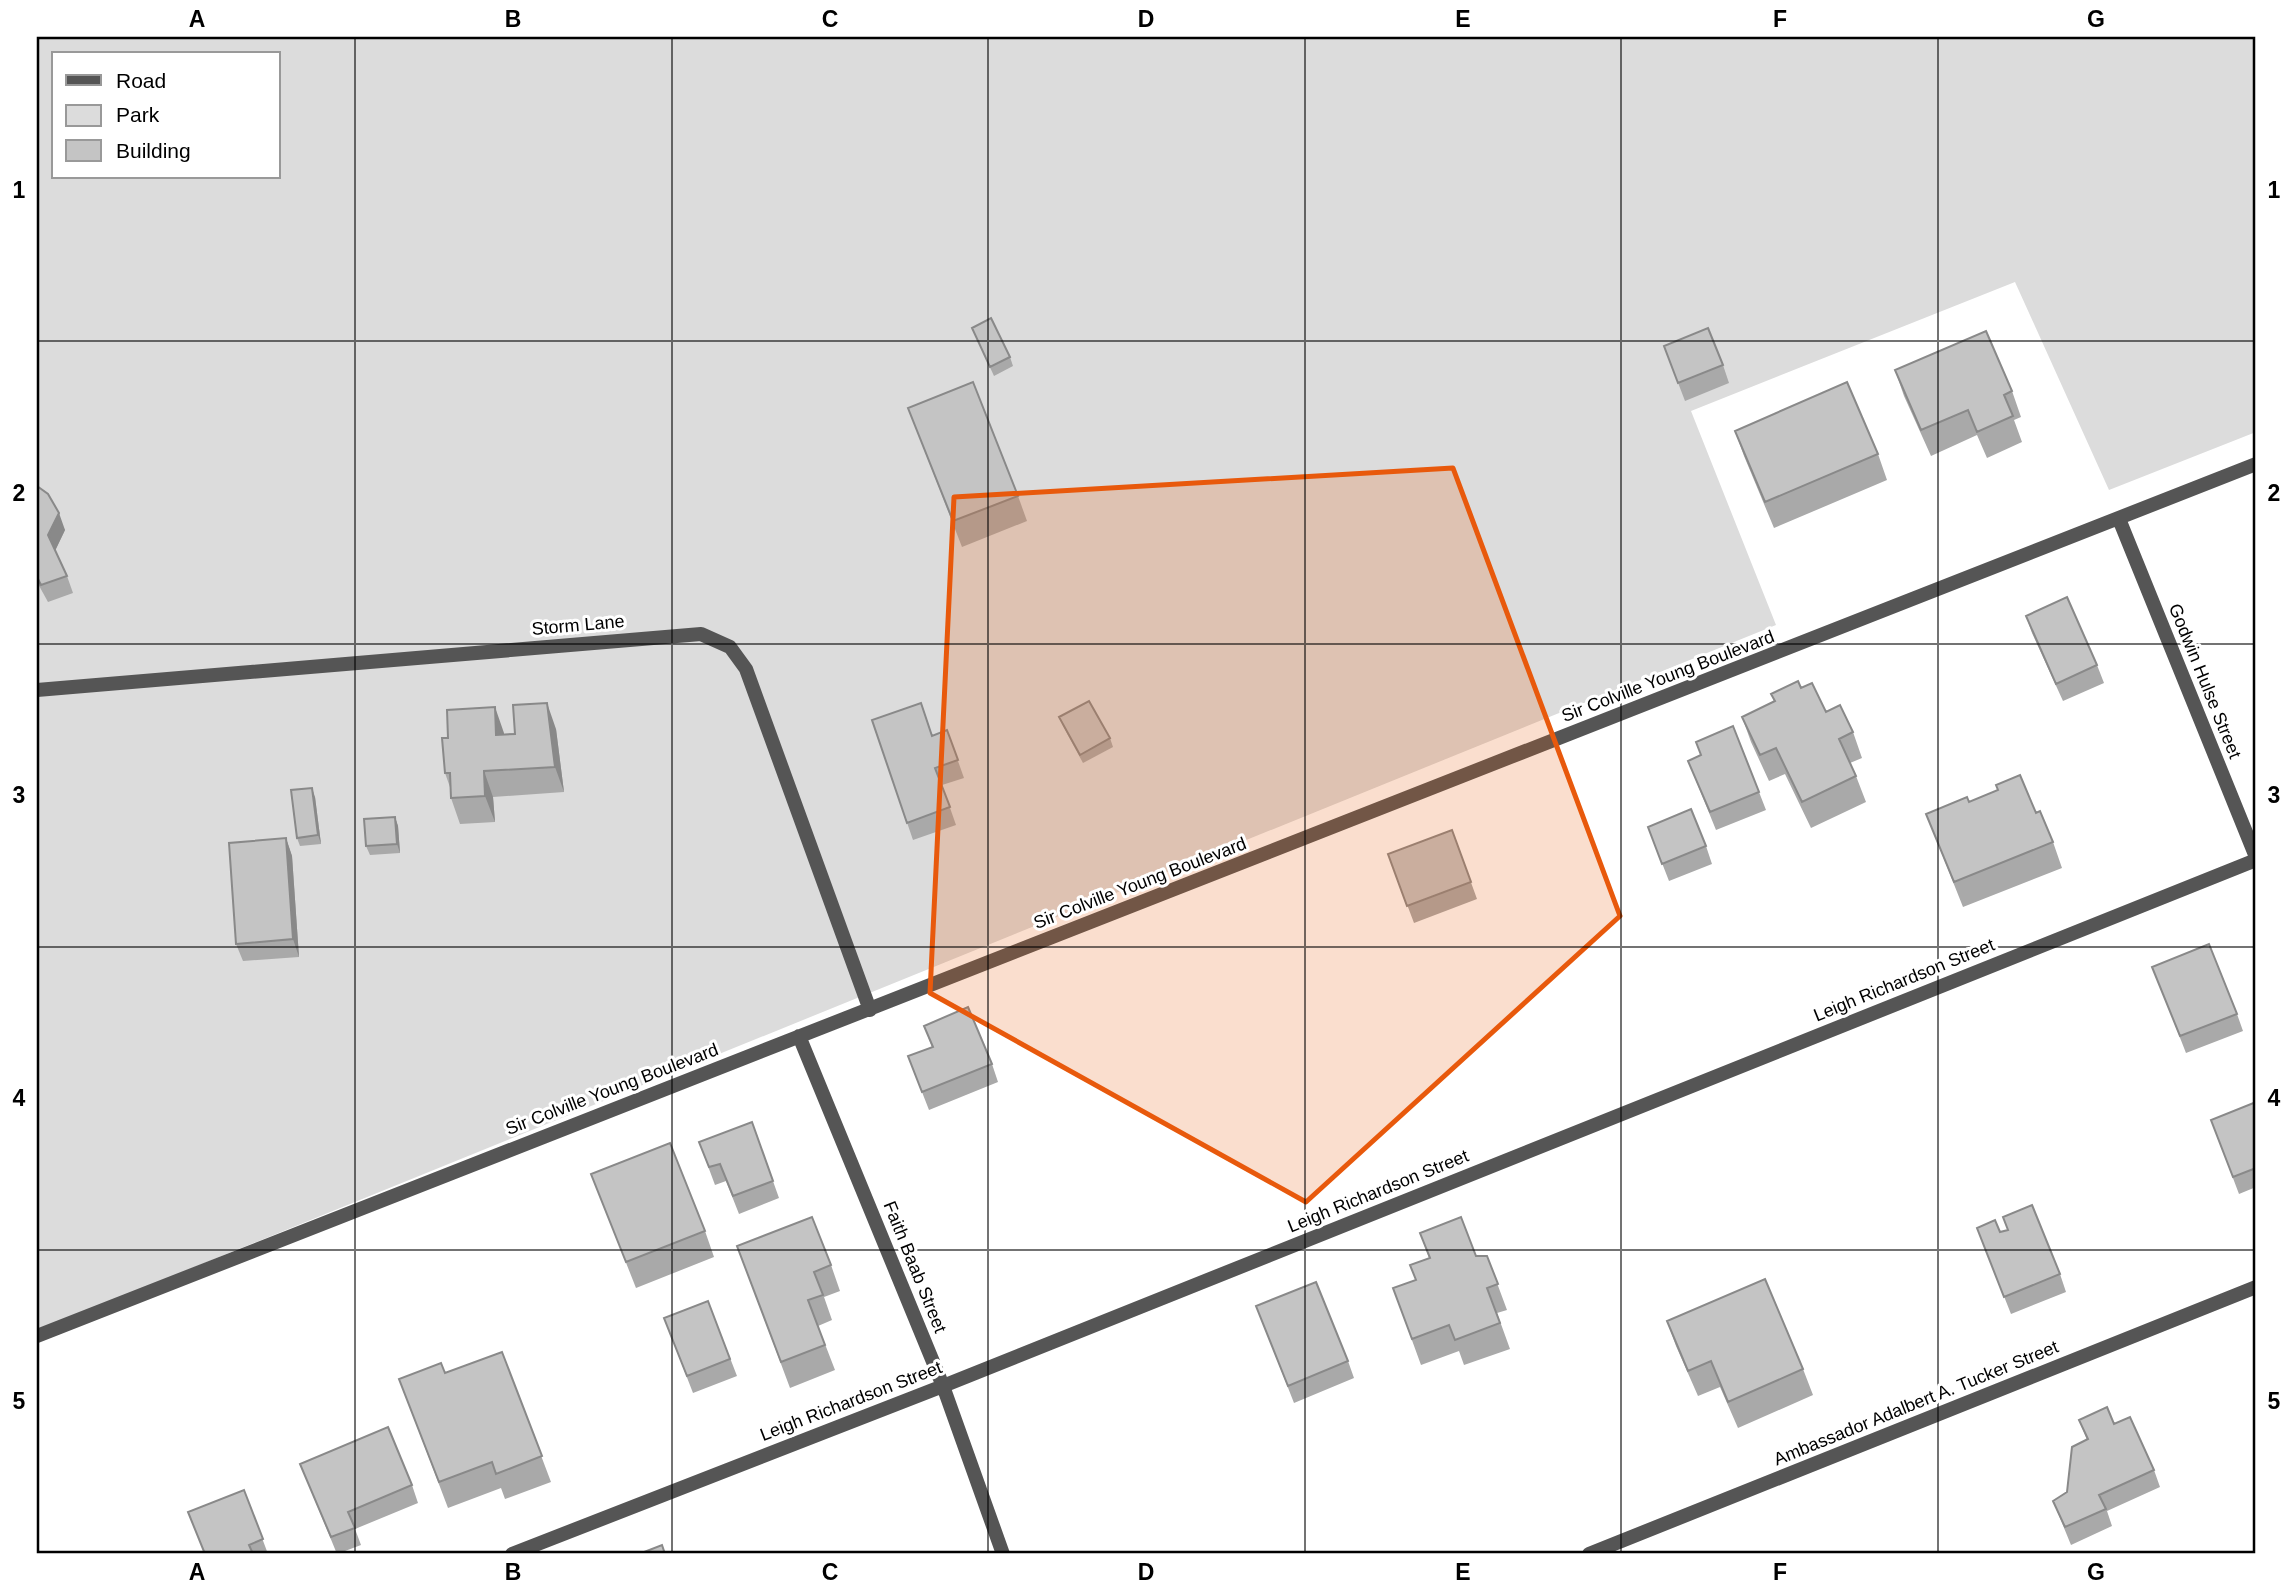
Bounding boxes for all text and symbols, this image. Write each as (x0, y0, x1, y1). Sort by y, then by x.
text: A (189, 6, 205, 32)
text: B (505, 6, 521, 32)
text: C (822, 6, 838, 32)
text: D (1138, 6, 1154, 32)
text: E (1455, 6, 1471, 32)
text: F (1773, 6, 1787, 32)
text: G (2087, 6, 2105, 32)
legend (52, 52, 280, 178)
text: Road (116, 69, 166, 92)
text: Park (116, 103, 160, 126)
text: Building (116, 139, 191, 162)
text: 1 (13, 177, 26, 203)
text: 1 (2268, 177, 2281, 203)
text: 2 (13, 480, 25, 506)
text: 2 (2268, 480, 2280, 506)
street label: Godwin Hulse Street (2165, 601, 2245, 761)
street label: Storm Lane (531, 611, 625, 639)
street label: Sir Colville Young Boulevard (1559, 626, 1777, 726)
text: 3 (13, 782, 25, 808)
text: 3 (2268, 782, 2280, 808)
street label: Sir Colville Young Boulevard (1031, 833, 1249, 933)
street label: Leigh Richardson Street (1811, 935, 1997, 1025)
street label: Sir Colville Young Boulevard (503, 1039, 721, 1139)
text: 4 (13, 1085, 26, 1111)
text: 4 (2268, 1085, 2281, 1111)
street label: Leigh Richardson Street (1285, 1146, 1471, 1236)
street label: Faith Baab Street (879, 1198, 951, 1336)
street label: Ambassador Adalbert A. Tucker Street (1771, 1337, 2061, 1469)
street label: Leigh Richardson Street (757, 1357, 945, 1445)
text: 5 (13, 1388, 26, 1414)
text: 5 (2268, 1388, 2281, 1414)
text: A (189, 1559, 205, 1585)
text: B (505, 1559, 521, 1585)
text: C (822, 1559, 838, 1585)
text: D (1138, 1559, 1154, 1585)
text: E (1455, 1559, 1471, 1585)
text: F (1773, 1559, 1787, 1585)
text: G (2087, 1559, 2105, 1585)

